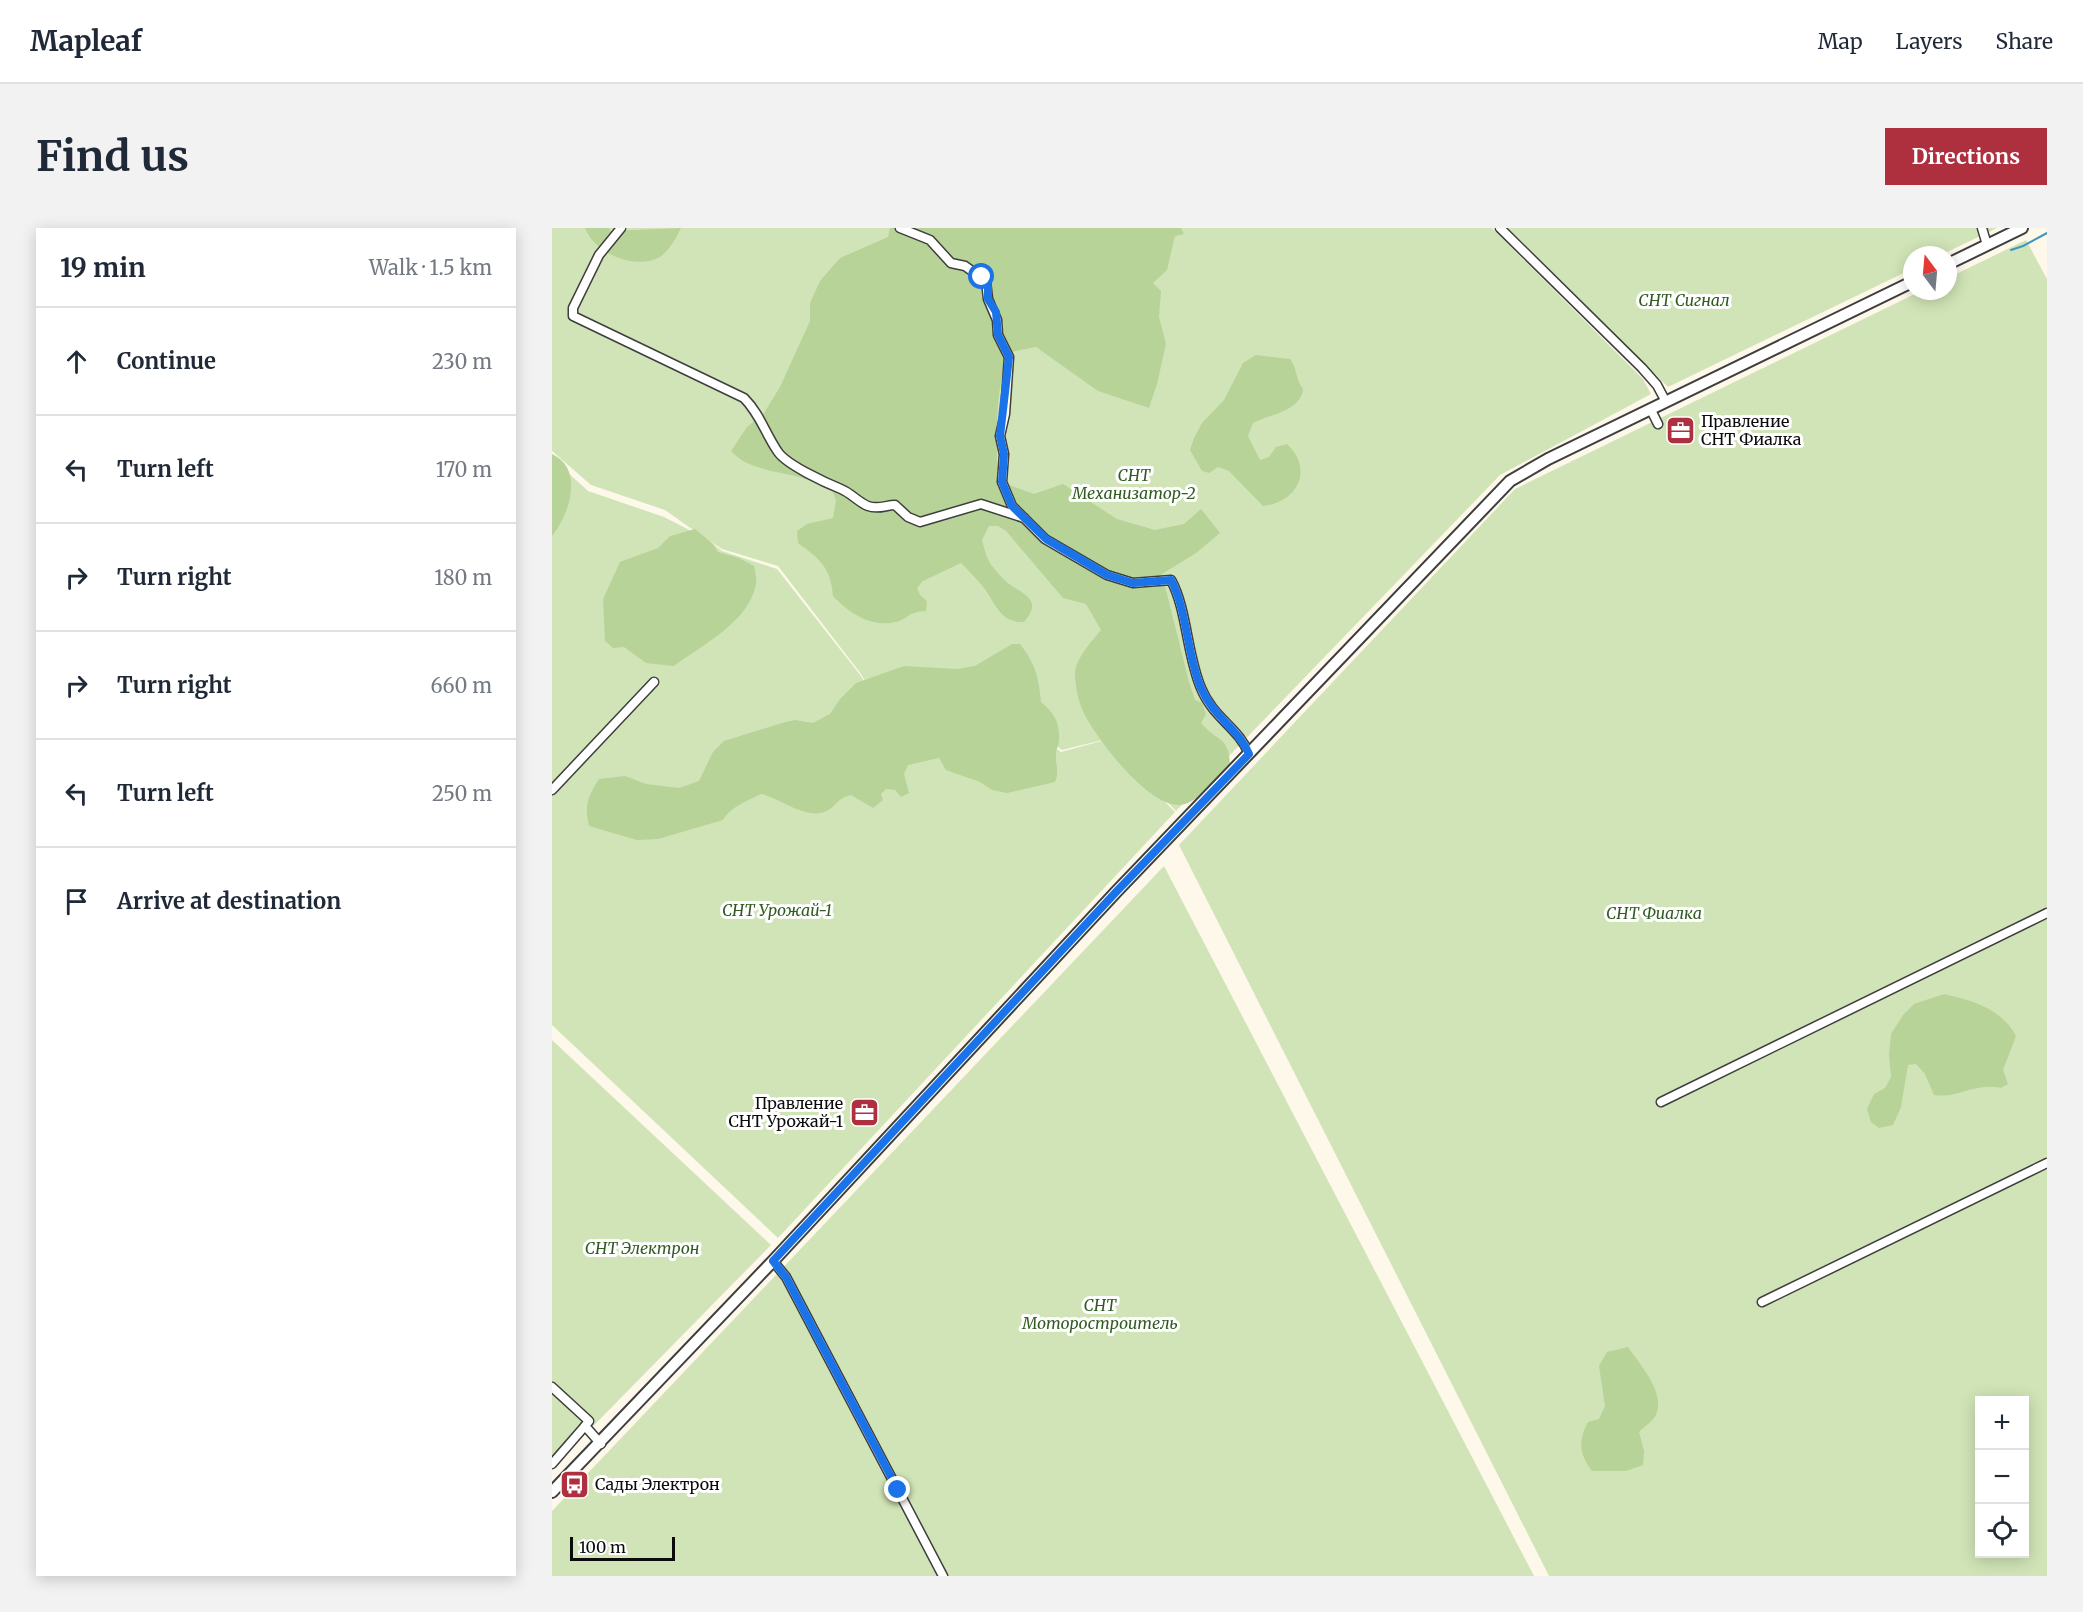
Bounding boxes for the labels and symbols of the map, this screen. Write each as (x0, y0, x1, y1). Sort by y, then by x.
north arrow (1903, 246, 1957, 300)
route start (968, 263, 994, 289)
park label: СНТ Сигнал (1638, 290, 1730, 310)
place label: Правление СНТ Фиалка (1701, 411, 1802, 449)
office icon: Правление СНТ Фиалка (1664, 414, 1696, 446)
park label: СНТ Механизатор-2 (1071, 465, 1196, 503)
park label: СНТ Урожай-1 (722, 900, 832, 920)
park label: СНТ Фиалка (1606, 903, 1702, 923)
place label: Правление СНТ Урожай-1 (728, 1093, 843, 1131)
office icon: Правление СНТ Урожай-1 (848, 1096, 880, 1128)
park label: СНТ Электрон (585, 1238, 699, 1258)
park label: СНТ Моторостроитель (1021, 1295, 1178, 1333)
bus stop icon: Сады Электрон (558, 1468, 590, 1500)
place label: Сады Электрон (595, 1474, 720, 1494)
route end (884, 1476, 910, 1502)
scale bar (570, 1534, 675, 1562)

